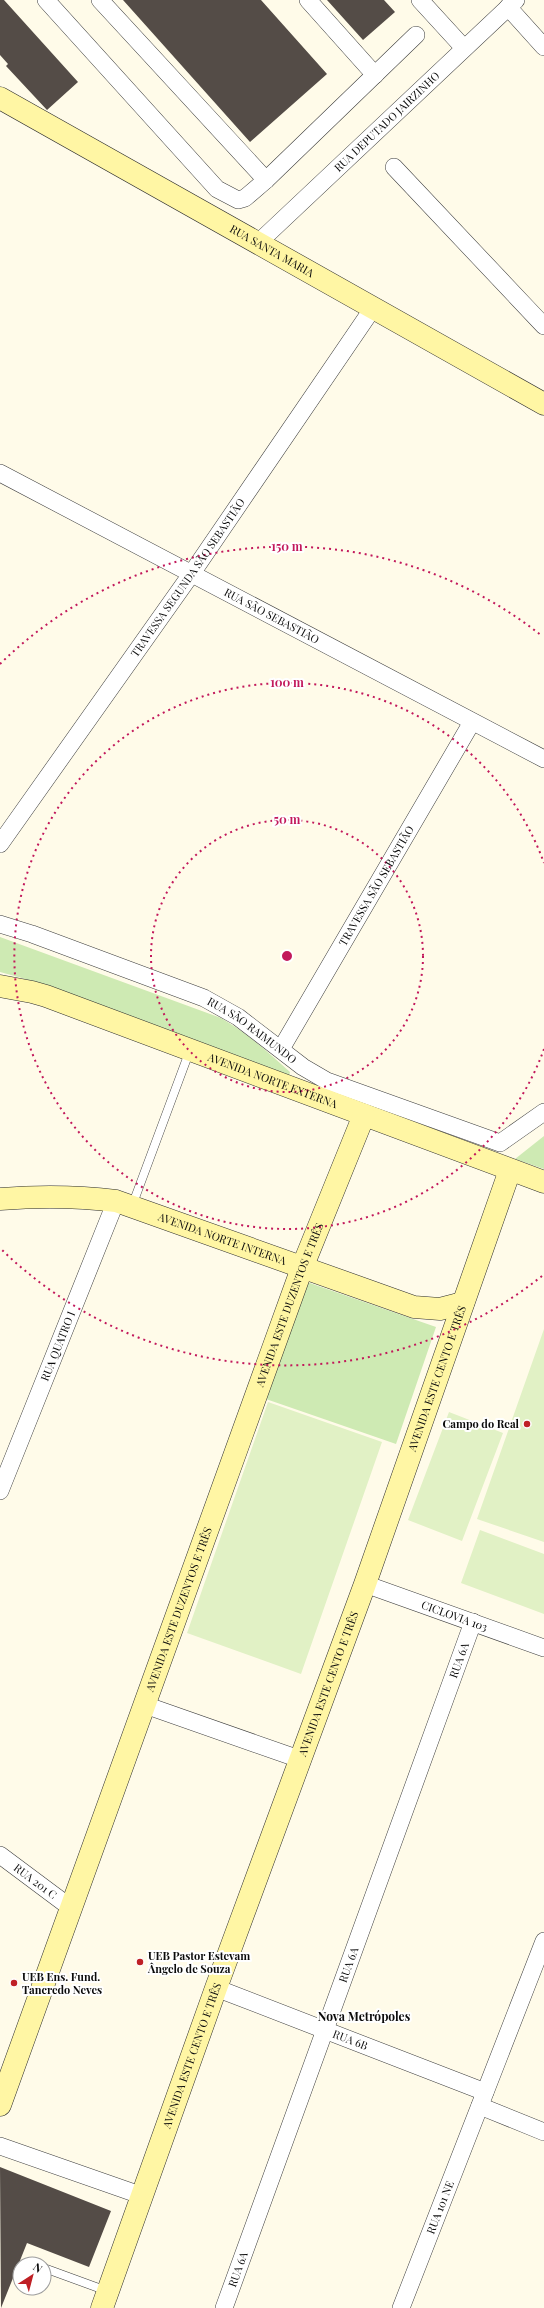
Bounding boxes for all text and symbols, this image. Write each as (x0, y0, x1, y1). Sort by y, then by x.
street label: RUA DEPUTADO JAIRZINHO (330, 68, 443, 175)
street label: RUA SANTA MARIA (227, 221, 317, 280)
street label: TRAVESSA SEGUNDA SÃO SEBASTIÃO (127, 495, 248, 660)
text: 150 m (271, 538, 303, 554)
street label: RUA SÃO SEBASTIÃO (222, 584, 322, 647)
text: 100 m (270, 674, 304, 690)
text: 50 m (274, 811, 301, 827)
street label: TRAVESSA SÃO SEBASTIÃO (335, 823, 417, 949)
centre of rings (280, 949, 294, 963)
street label: RUA SÃO RAIMUNDO (205, 993, 300, 1067)
street label: AVENIDA NORTE EXTERNA (205, 1049, 340, 1111)
street label: AVENIDA NORTE INTERNA (155, 1208, 289, 1268)
street label: AVENIDA ESTE DUZENTOS E TRÊS (251, 1220, 327, 1390)
street label: AVENIDA ESTE CENTO E TRÊS (404, 1303, 469, 1454)
street label: RUA QUATRO I (37, 1308, 78, 1383)
place label: Campo do Real (443, 1416, 520, 1431)
marker: Campo do Real (522, 1419, 532, 1429)
street label: AVENIDA ESTE DUZENTOS E TRÊS (141, 1525, 215, 1694)
street label: CICLOVIA 103 (419, 1597, 490, 1634)
street label: AVENIDA ESTE CENTO E TRÊS (294, 1609, 361, 1759)
street label: RUA 6A (445, 1640, 472, 1680)
street label: RUA 201 C (11, 1860, 60, 1902)
street label: RUA 6A (335, 1945, 361, 1984)
place label: UEB Pastor Estevam Ângelo de Souza (147, 1948, 250, 1976)
marker: UEB Pastor Estevam Ângelo de Souza (135, 1957, 145, 1967)
place label: UEB Ens. Fund. Tancredo Neves (22, 1969, 102, 1997)
marker: UEB Ens. Fund. Tancredo Neves (9, 1978, 19, 1988)
street label: AVENIDA ESTE CENTO E TRÊS (158, 1980, 224, 2131)
district label: Nova Metrópoles (318, 2008, 411, 2024)
street label: RUA 6B (331, 2026, 370, 2053)
street label: RUA 101 NE (423, 2178, 457, 2236)
street label: RUA 6A (224, 2249, 251, 2289)
north arrow (12, 2256, 52, 2296)
text: N (31, 2259, 46, 2276)

